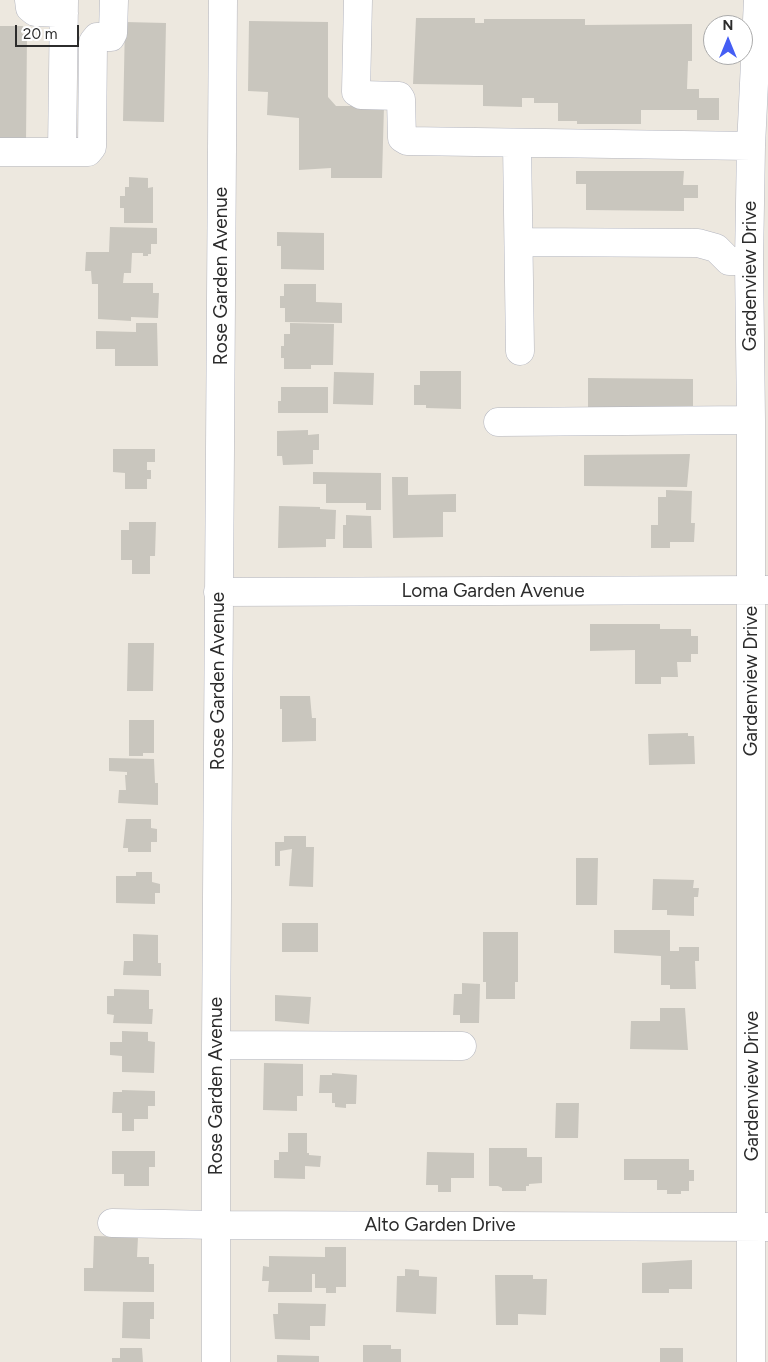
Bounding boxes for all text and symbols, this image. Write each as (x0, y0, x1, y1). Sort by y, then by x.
scale bar (18, 15, 81, 47)
north arrow (703, 15, 753, 65)
text: N (723, 17, 733, 34)
text: 20 m (23, 25, 57, 43)
street label: Rose Garden Avenue (210, 187, 232, 365)
street label: Gardenview Drive (739, 201, 761, 351)
street label: Loma Garden Avenue (401, 580, 585, 602)
street label: Rose Garden Avenue (207, 592, 229, 770)
street label: Gardenview Drive (740, 606, 762, 756)
street label: Rose Garden Avenue (205, 997, 227, 1175)
street label: Gardenview Drive (741, 1011, 763, 1161)
street label: Alto Garden Drive (364, 1214, 516, 1236)

